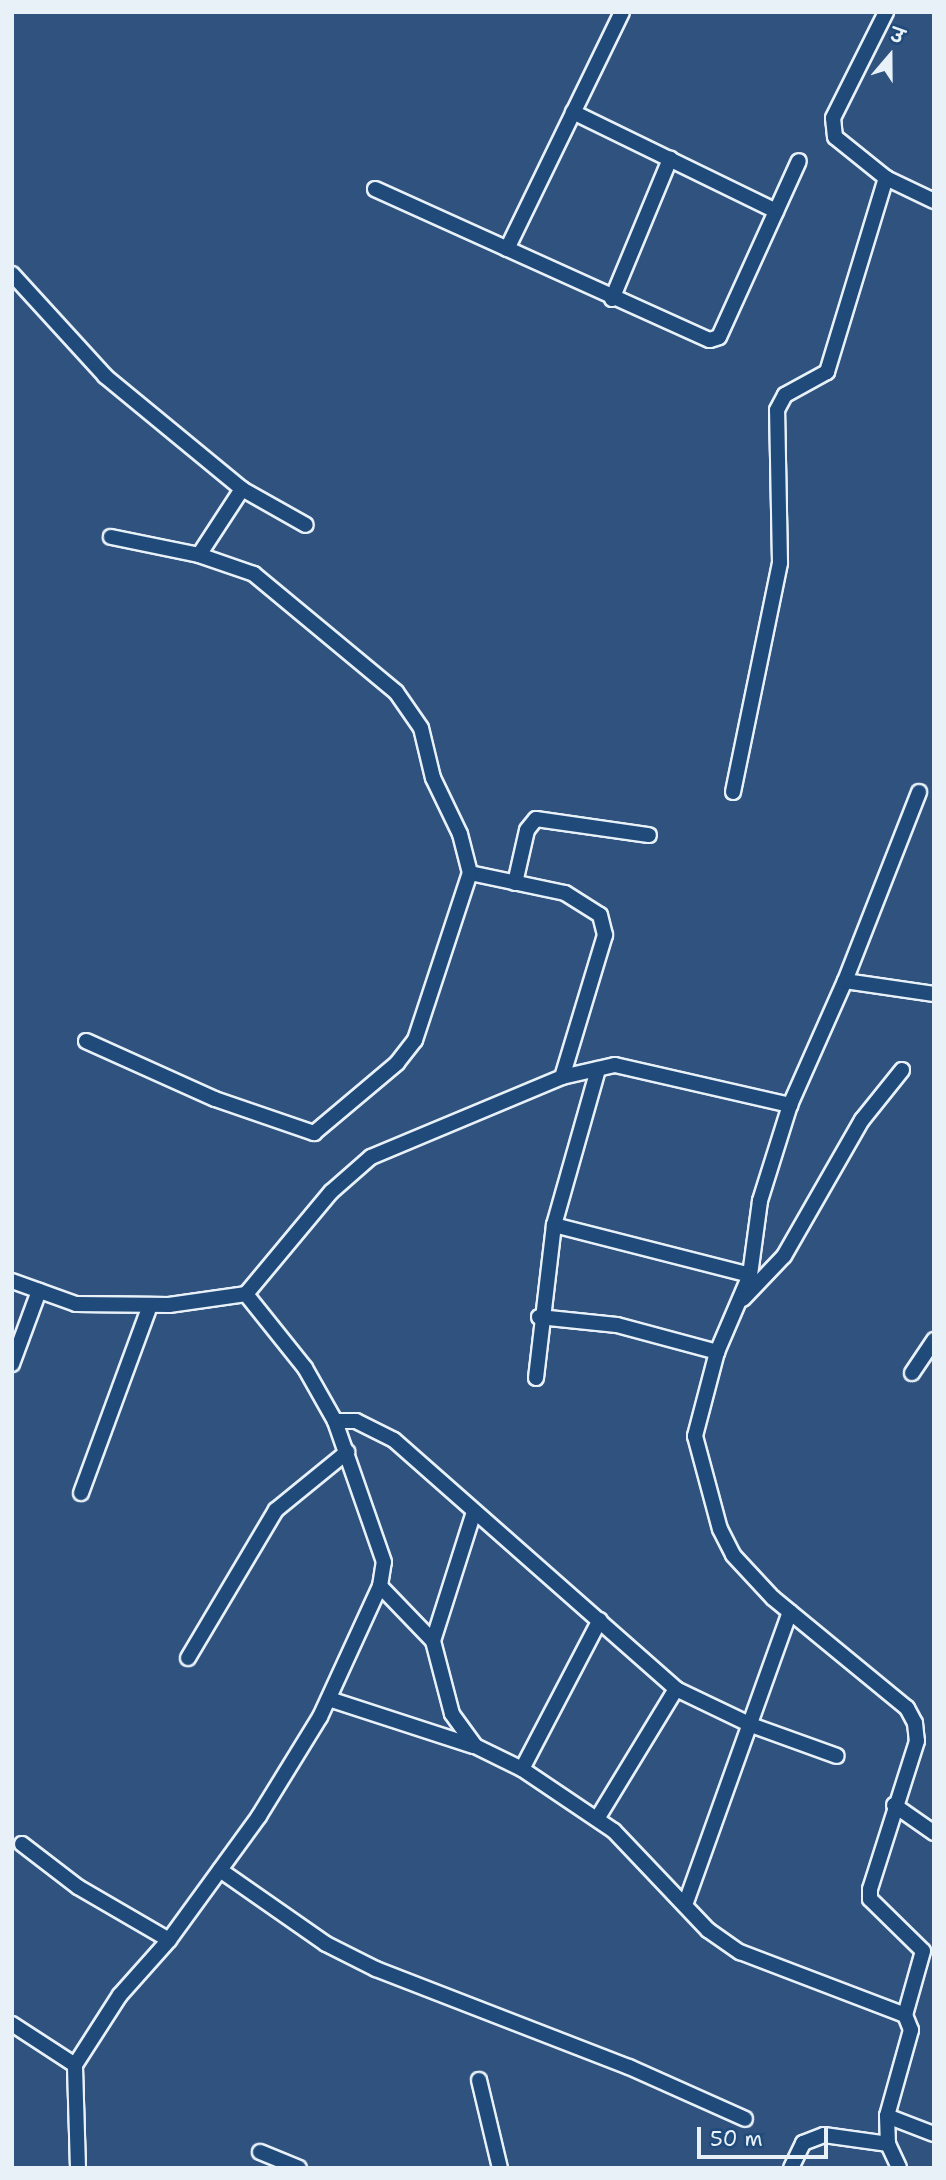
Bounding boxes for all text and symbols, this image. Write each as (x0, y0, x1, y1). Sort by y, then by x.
north arrow (855, 21, 925, 91)
text: उ (887, 22, 908, 50)
scale bar (701, 2114, 832, 2158)
text: 50 m (710, 2125, 763, 2153)

